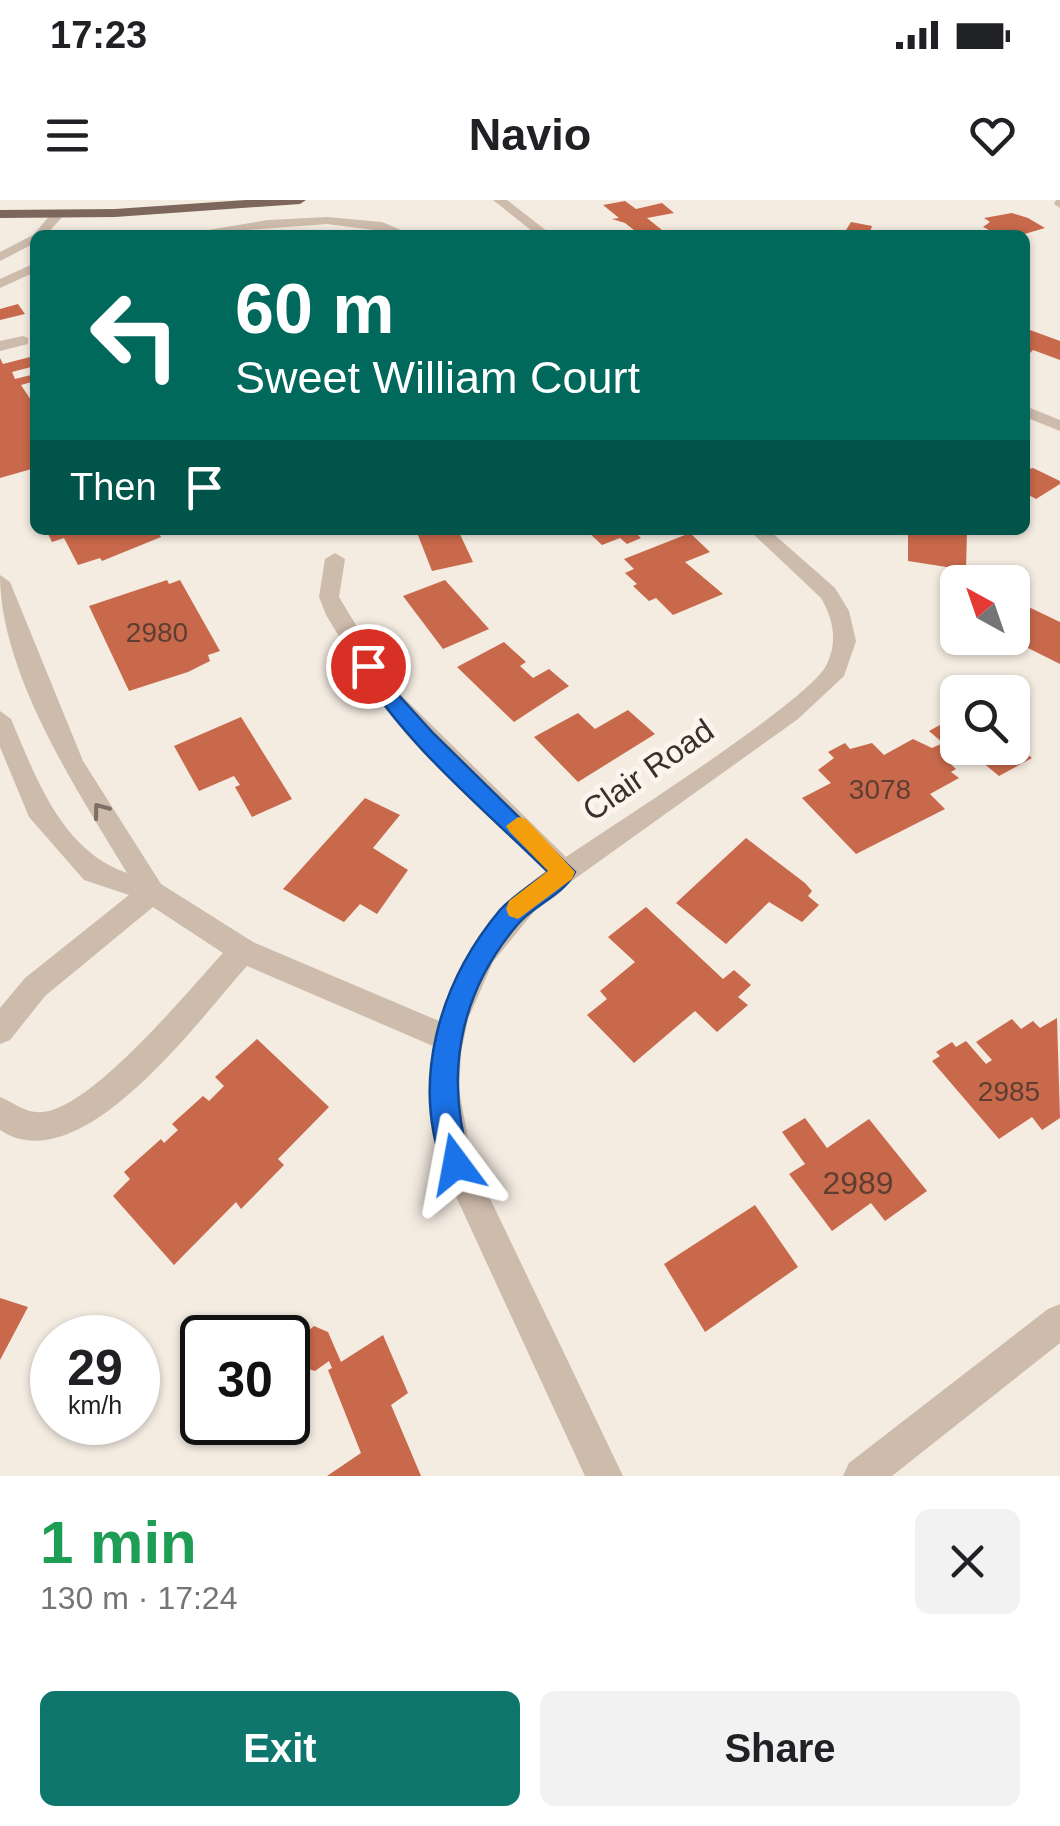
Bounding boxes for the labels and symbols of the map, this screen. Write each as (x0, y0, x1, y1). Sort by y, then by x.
north arrow (940, 565, 1030, 655)
house number: 2980 (126, 617, 188, 648)
pin (326, 624, 411, 709)
street label: Clair Road (576, 712, 720, 828)
house number: 3078 (849, 774, 911, 805)
one-way arrow (95, 803, 112, 821)
house number: 2985 (978, 1076, 1040, 1107)
position arrow (404, 1112, 508, 1216)
house number: 2989 (822, 1165, 894, 1201)
speed limit sign: 30 (180, 1315, 310, 1445)

